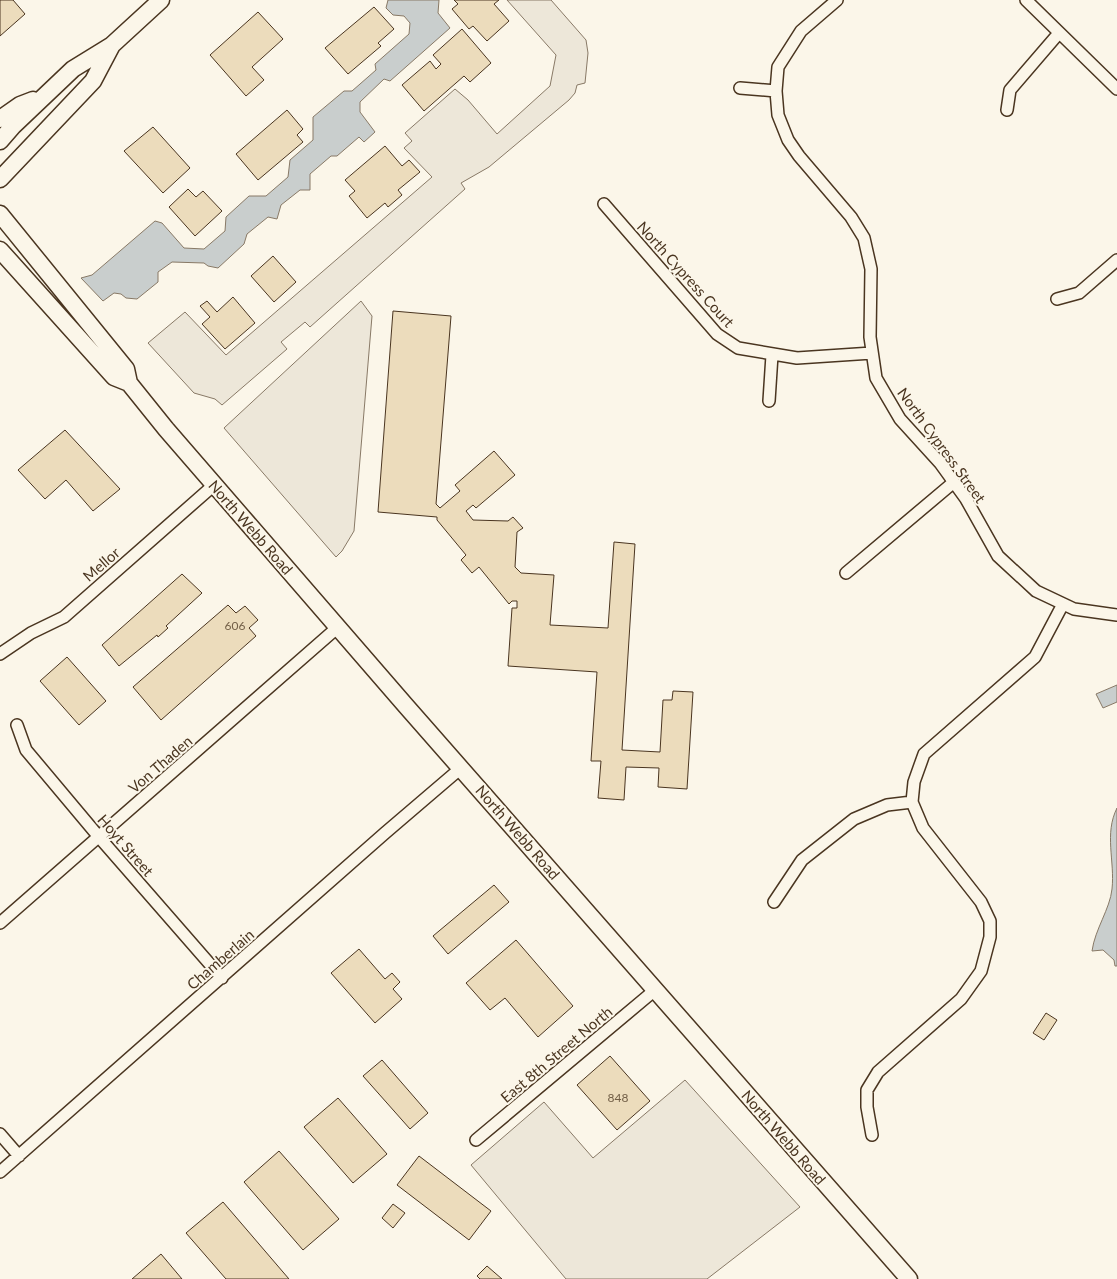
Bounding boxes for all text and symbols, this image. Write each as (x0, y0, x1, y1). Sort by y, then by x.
street label: North Cypress Court (634, 217, 739, 331)
street label: North Cypress Street (894, 384, 990, 507)
street label: North Webb Road (205, 476, 297, 578)
street label: Mellor (79, 543, 123, 585)
house number: 606 (225, 618, 245, 633)
street label: Von Thaden (124, 731, 196, 797)
street label: North Webb Road (472, 781, 564, 883)
street label: Hoyt Street (94, 810, 158, 880)
street label: Chamberlain (183, 925, 257, 993)
street label: East 8th Street North (496, 1002, 616, 1106)
street label: North Webb Road (738, 1086, 830, 1188)
house number: 848 (608, 1090, 628, 1105)

